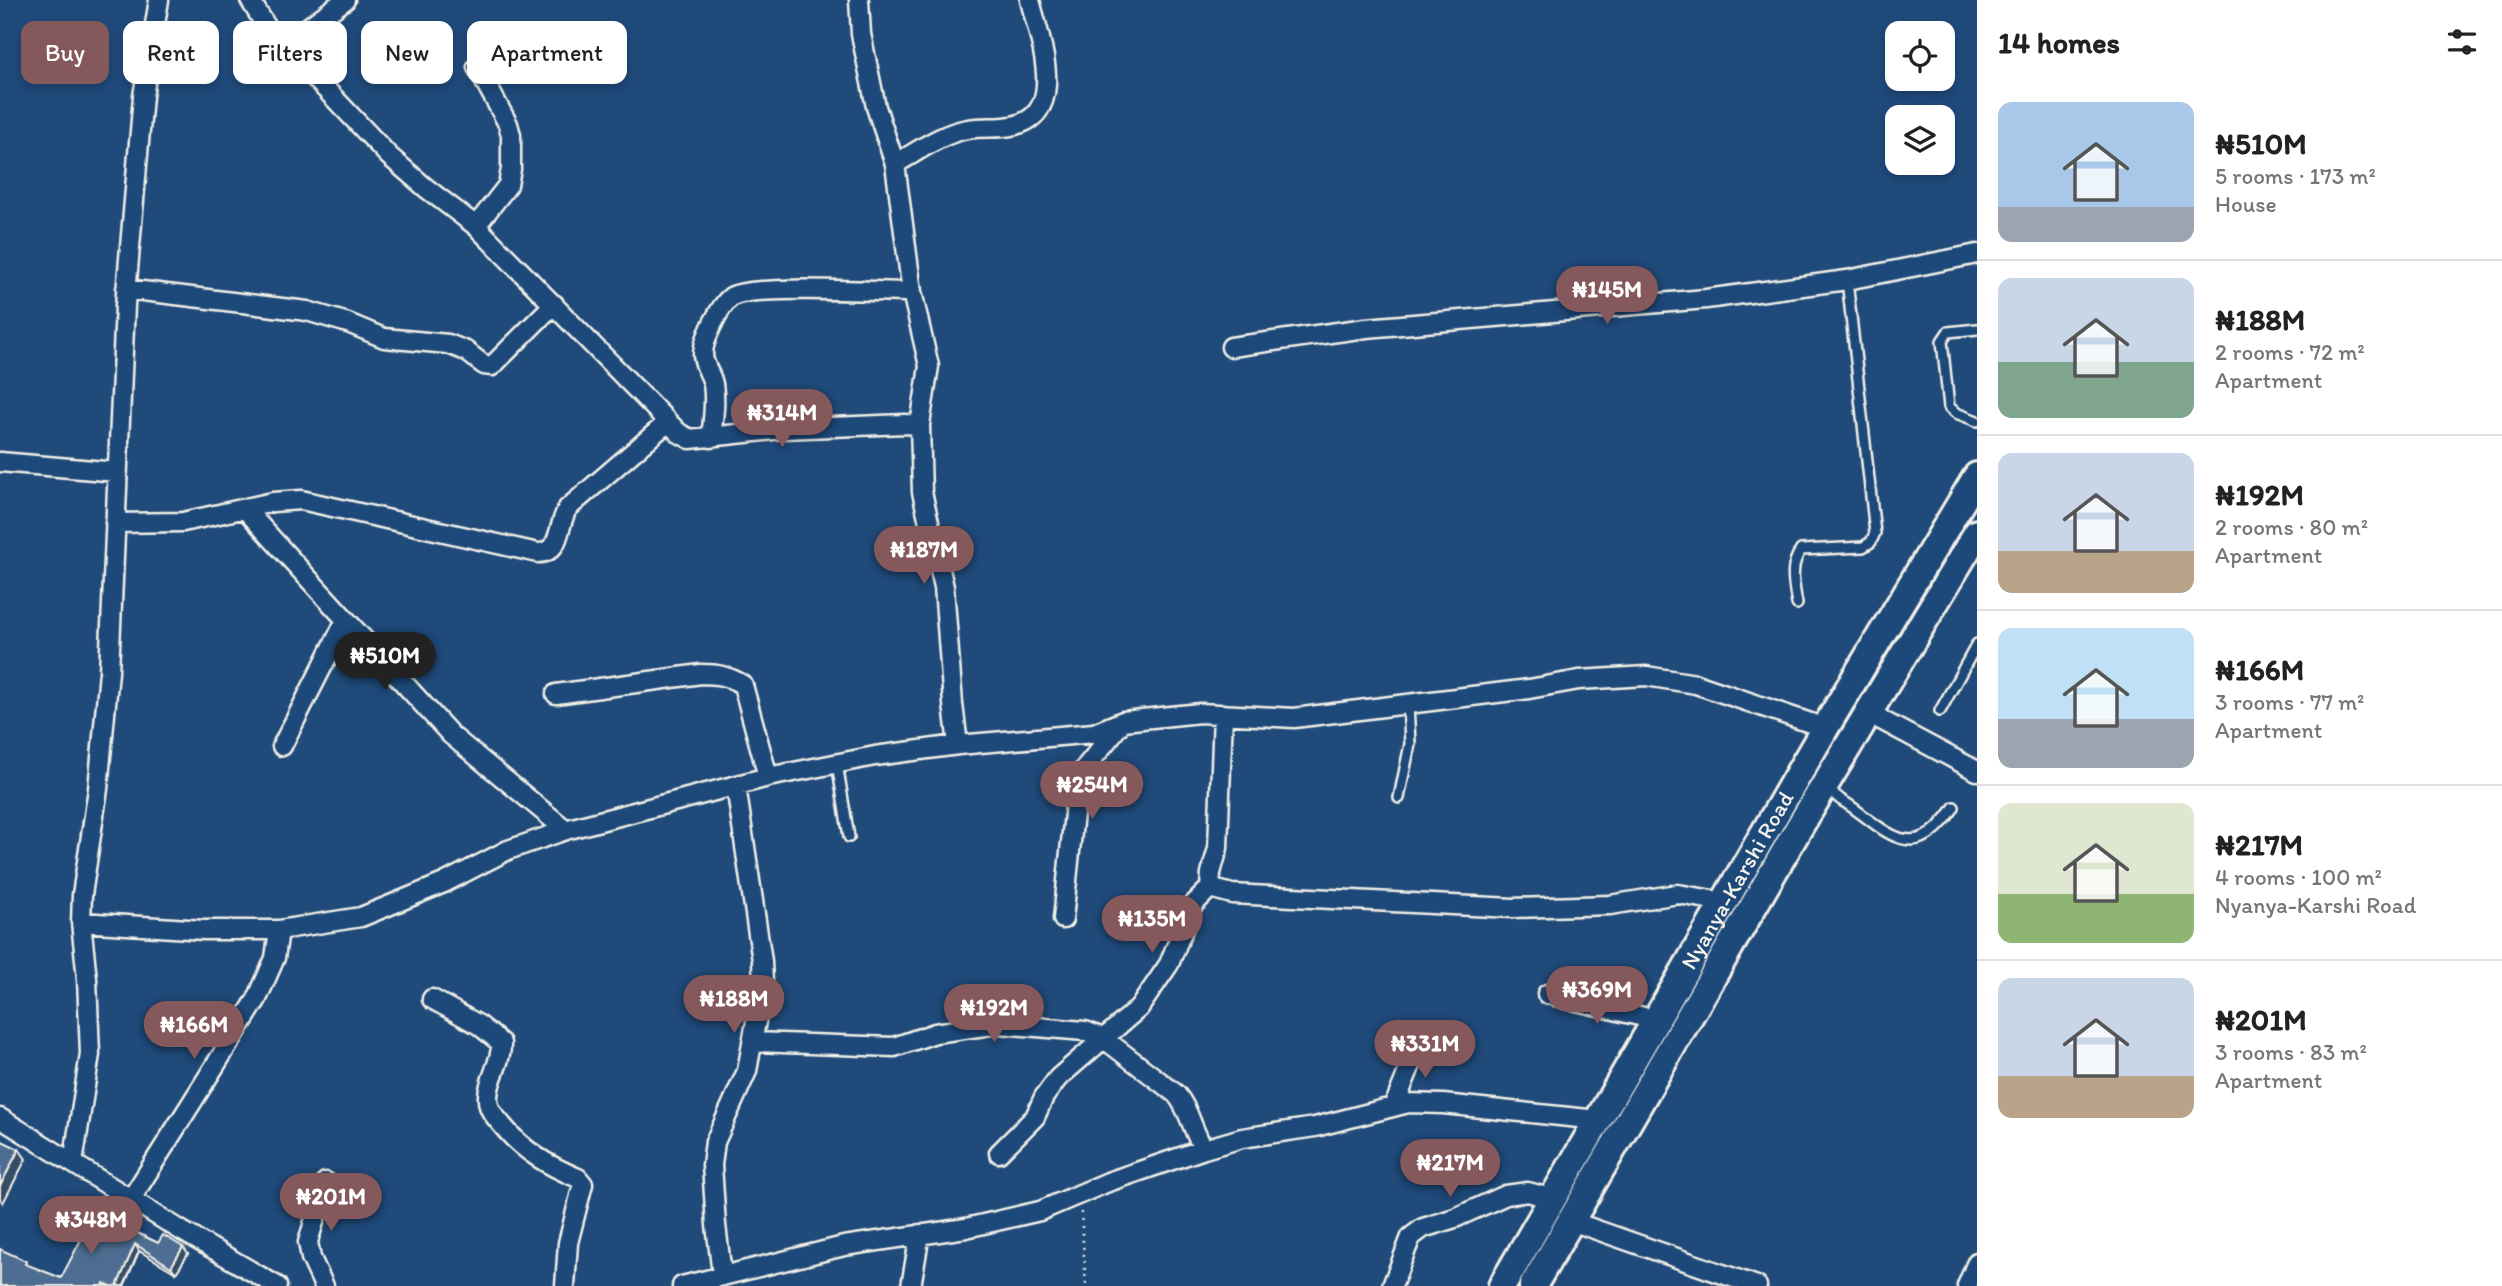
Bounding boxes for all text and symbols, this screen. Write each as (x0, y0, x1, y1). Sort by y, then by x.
chip: Buy (21, 21, 109, 84)
chip: Rent (123, 21, 219, 84)
chip: Filters (233, 21, 347, 84)
chip: New (361, 21, 453, 84)
chip: Apartment (467, 21, 627, 84)
map controls (1885, 21, 1955, 175)
button: locate (1885, 21, 1955, 91)
icon: filters (2443, 23, 2481, 61)
text: 14 homes (1998, 24, 2120, 61)
button: layers (1885, 105, 1955, 175)
text: ₦510M (2215, 125, 2307, 162)
icon: home (2054, 130, 2138, 214)
text: 5 rooms · 173 m² (2215, 162, 2376, 190)
text: House (2215, 190, 2277, 218)
pin: ₦145M (1558, 266, 1656, 326)
text: ₦145M (1572, 275, 1642, 303)
text: ₦188M (2215, 301, 2305, 338)
icon: home (2054, 306, 2138, 390)
text: 2 rooms · 72 m² (2215, 338, 2365, 366)
text: Apartment (2215, 366, 2322, 394)
pin: ₦314M (733, 390, 831, 449)
text: ₦314M (747, 398, 817, 426)
text: ₦192M (2215, 476, 2304, 513)
icon: home (2054, 481, 2138, 565)
text: 2 rooms · 80 m² (2215, 513, 2368, 541)
pin: ₦187M (875, 526, 973, 586)
text: ₦187M (890, 535, 958, 563)
text: Apartment (2215, 541, 2322, 569)
pin: ₦510M (336, 632, 434, 692)
text: ₦510M (350, 641, 420, 669)
text: ₦166M (2215, 651, 2304, 688)
icon: home (2054, 656, 2138, 740)
text: 3 rooms · 77 m² (2215, 688, 2365, 716)
text: Apartment (2215, 716, 2322, 744)
pin: ₦254M (1043, 762, 1141, 821)
text: ₦254M (1056, 770, 1128, 798)
street label: Nyanya-Karshi Road (1674, 786, 1800, 974)
text: ₦217M (2215, 826, 2303, 863)
icon: home (2054, 831, 2138, 915)
text: 4 rooms · 100 m² (2215, 863, 2382, 891)
text: Nyanya-Karshi Road (2215, 891, 2416, 919)
pin: ₦135M (1103, 895, 1201, 955)
text: ₦135M (1118, 904, 1186, 932)
pin: ₦369M (1548, 967, 1646, 1026)
text: ₦369M (1562, 975, 1632, 1003)
pin: ₦188M (685, 976, 783, 1035)
text: ₦188M (699, 984, 769, 1012)
pin: ₦192M (945, 984, 1043, 1044)
text: ₦192M (960, 993, 1028, 1021)
text: ₦201M (2215, 1001, 2307, 1038)
pin: ₦166M (145, 1002, 243, 1061)
icon: home (2054, 1006, 2138, 1090)
text: ₦166M (160, 1010, 228, 1038)
pin: ₦331M (1376, 1020, 1474, 1080)
text: ₦331M (1390, 1029, 1460, 1057)
text: 3 rooms · 83 m² (2215, 1038, 2367, 1066)
text: Apartment (2215, 1066, 2322, 1094)
pin: ₦217M (1401, 1140, 1499, 1199)
text: ₦217M (1416, 1148, 1484, 1176)
pin: ₦201M (282, 1174, 380, 1233)
text: ₦201M (296, 1182, 366, 1210)
pin: ₦348M (42, 1196, 140, 1256)
text: ₦348M (55, 1205, 127, 1233)

